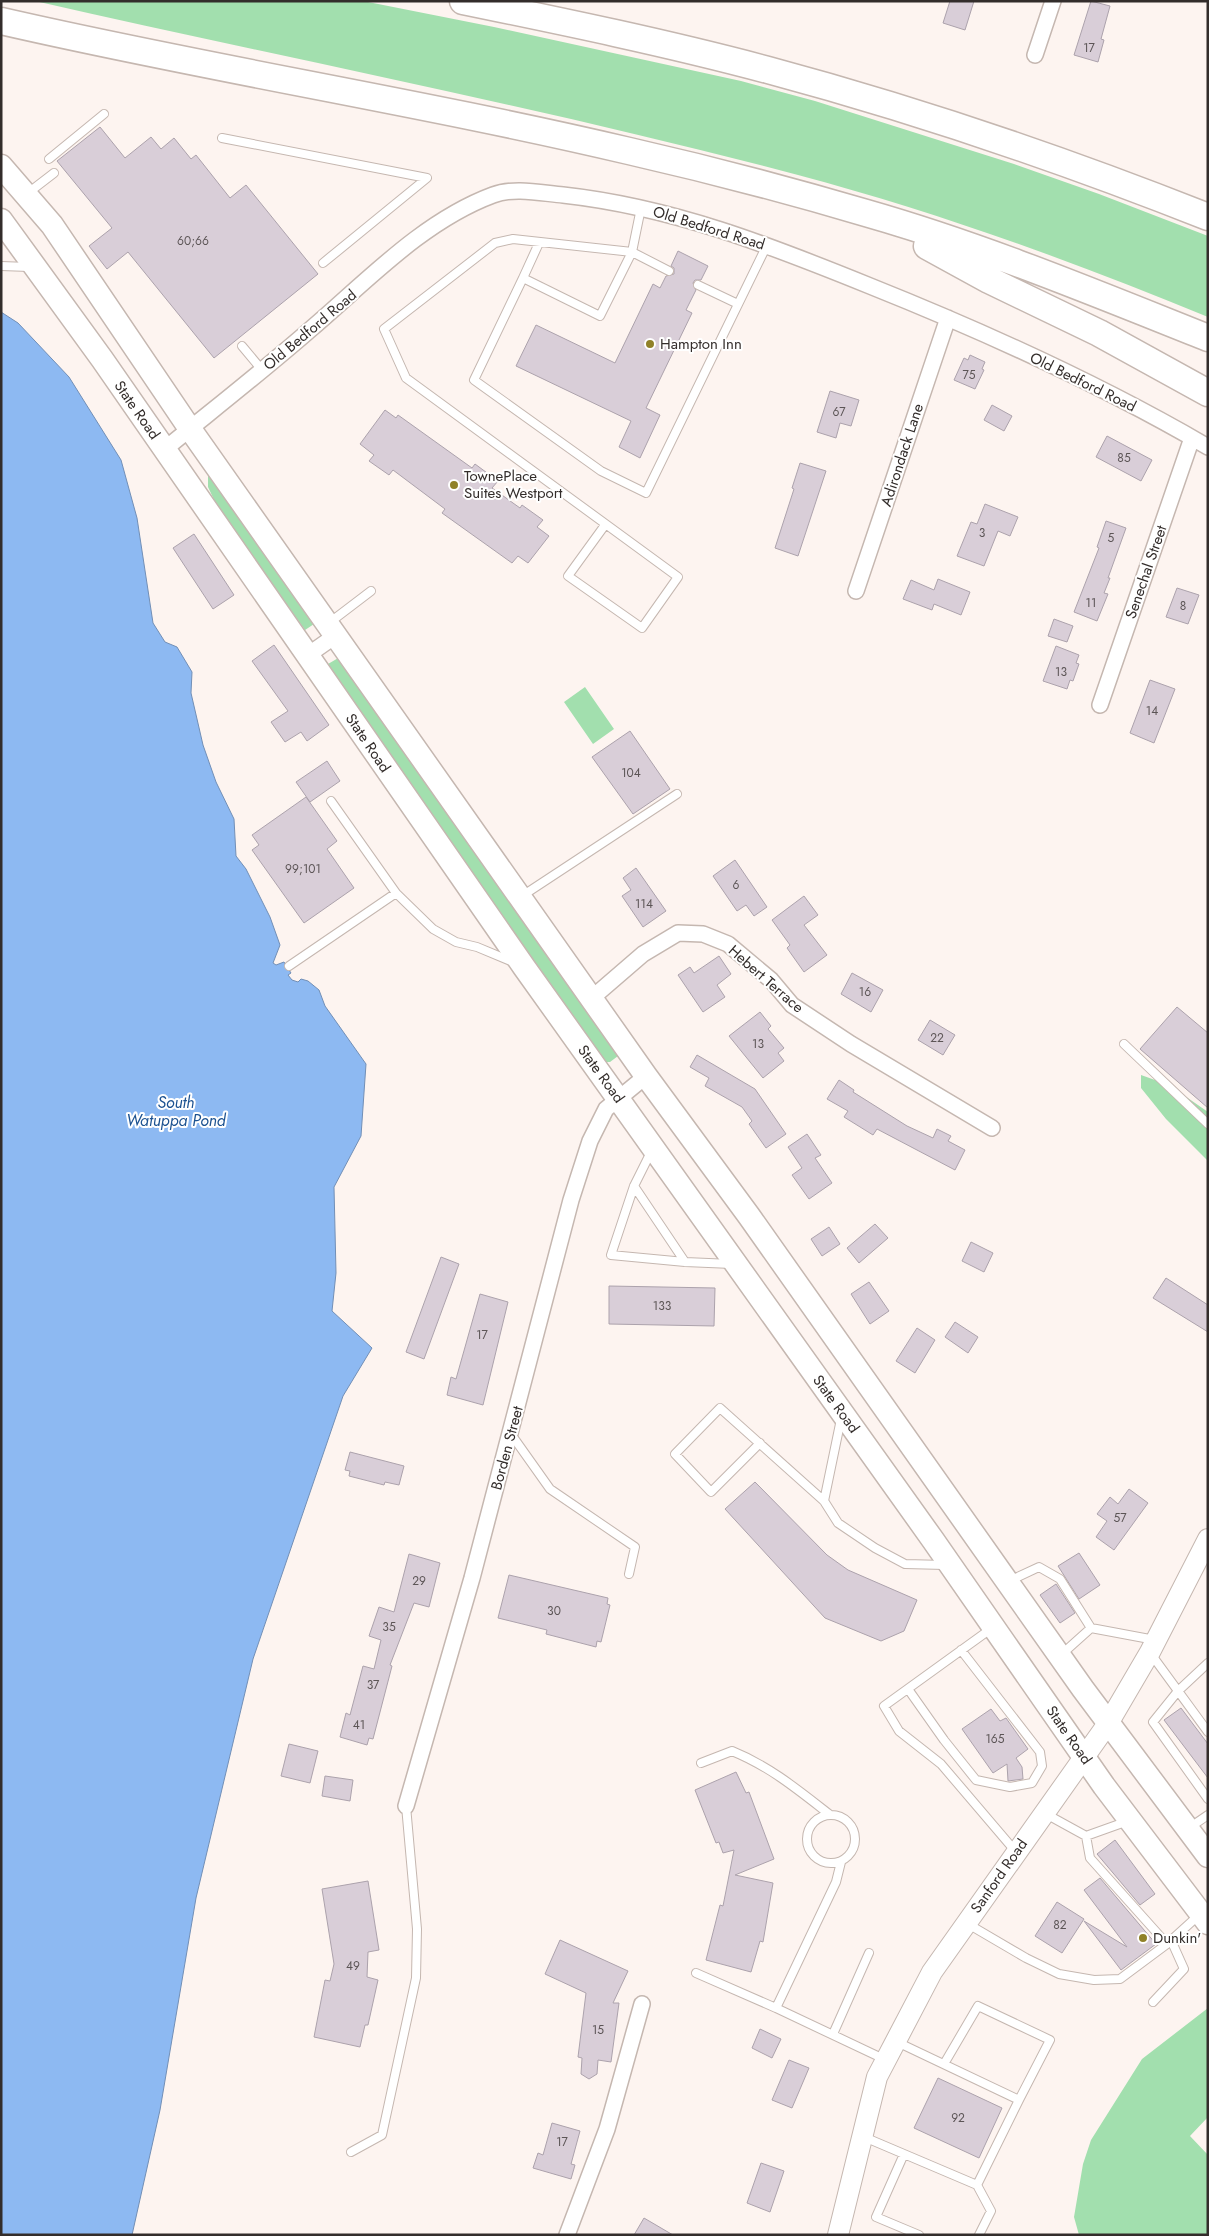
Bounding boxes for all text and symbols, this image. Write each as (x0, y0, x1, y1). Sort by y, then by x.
house number: 17 (1083, 39, 1096, 57)
street label: Old Bedford Road (650, 201, 768, 255)
house number: 60;66 (177, 232, 209, 250)
street label: Old Bedford Road (258, 284, 362, 376)
place label: Hampton Inn (660, 333, 742, 355)
marker: Hampton Inn (644, 338, 656, 350)
street label: Old Bedford Road (1026, 347, 1140, 417)
house number: 75 (962, 366, 976, 384)
street label: State Road (109, 376, 165, 444)
street label: Adirondack Lane (875, 400, 929, 509)
house number: 67 (832, 403, 846, 421)
house number: 85 (1117, 449, 1131, 467)
place label: TownePlace Suites Westport (464, 465, 563, 504)
marker: TownePlace Suites Westport (448, 479, 460, 491)
street label: Senechal Street (1120, 522, 1172, 622)
house number: 3 (979, 524, 986, 542)
house number: 5 (1108, 529, 1115, 547)
house number: 11 (1086, 594, 1096, 612)
house number: 8 (1180, 597, 1186, 615)
house number: 13 (1055, 663, 1067, 681)
house number: 14 (1146, 702, 1158, 720)
street label: State Road (340, 709, 396, 777)
house number: 104 (621, 764, 641, 782)
house number: 99;101 (285, 860, 321, 878)
house number: 6 (733, 876, 740, 894)
house number: 114 (635, 895, 653, 913)
street label: Hebert Terrace (723, 940, 809, 1018)
house number: 16 (859, 983, 871, 1001)
house number: 22 (930, 1029, 944, 1047)
house number: 13 (752, 1035, 764, 1053)
street label: State Road (572, 1040, 630, 1108)
water label: South Watuppa Pond (126, 1091, 227, 1132)
house number: 133 (653, 1297, 672, 1315)
house number: 17 (476, 1326, 489, 1344)
street label: State Road (807, 1370, 865, 1438)
street label: Borden Street (485, 1403, 529, 1492)
house number: 57 (1113, 1509, 1127, 1527)
house number: 29 (412, 1572, 426, 1590)
house number: 30 (547, 1602, 561, 1620)
house number: 35 (382, 1618, 396, 1636)
house number: 37 (367, 1676, 380, 1694)
street label: State Road (1041, 1701, 1097, 1769)
house number: 41 (353, 1716, 365, 1734)
house number: 165 (985, 1730, 1005, 1748)
street label: Sanford Road (965, 1834, 1033, 1918)
house number: 82 (1053, 1916, 1067, 1934)
place label: Dunkin' (1153, 1927, 1201, 1949)
marker: Dunkin' (1137, 1932, 1149, 1944)
house number: 49 (346, 1957, 360, 1975)
house number: 15 (592, 2021, 604, 2039)
house number: 92 (951, 2109, 965, 2127)
house number: 17 (556, 2133, 569, 2151)

